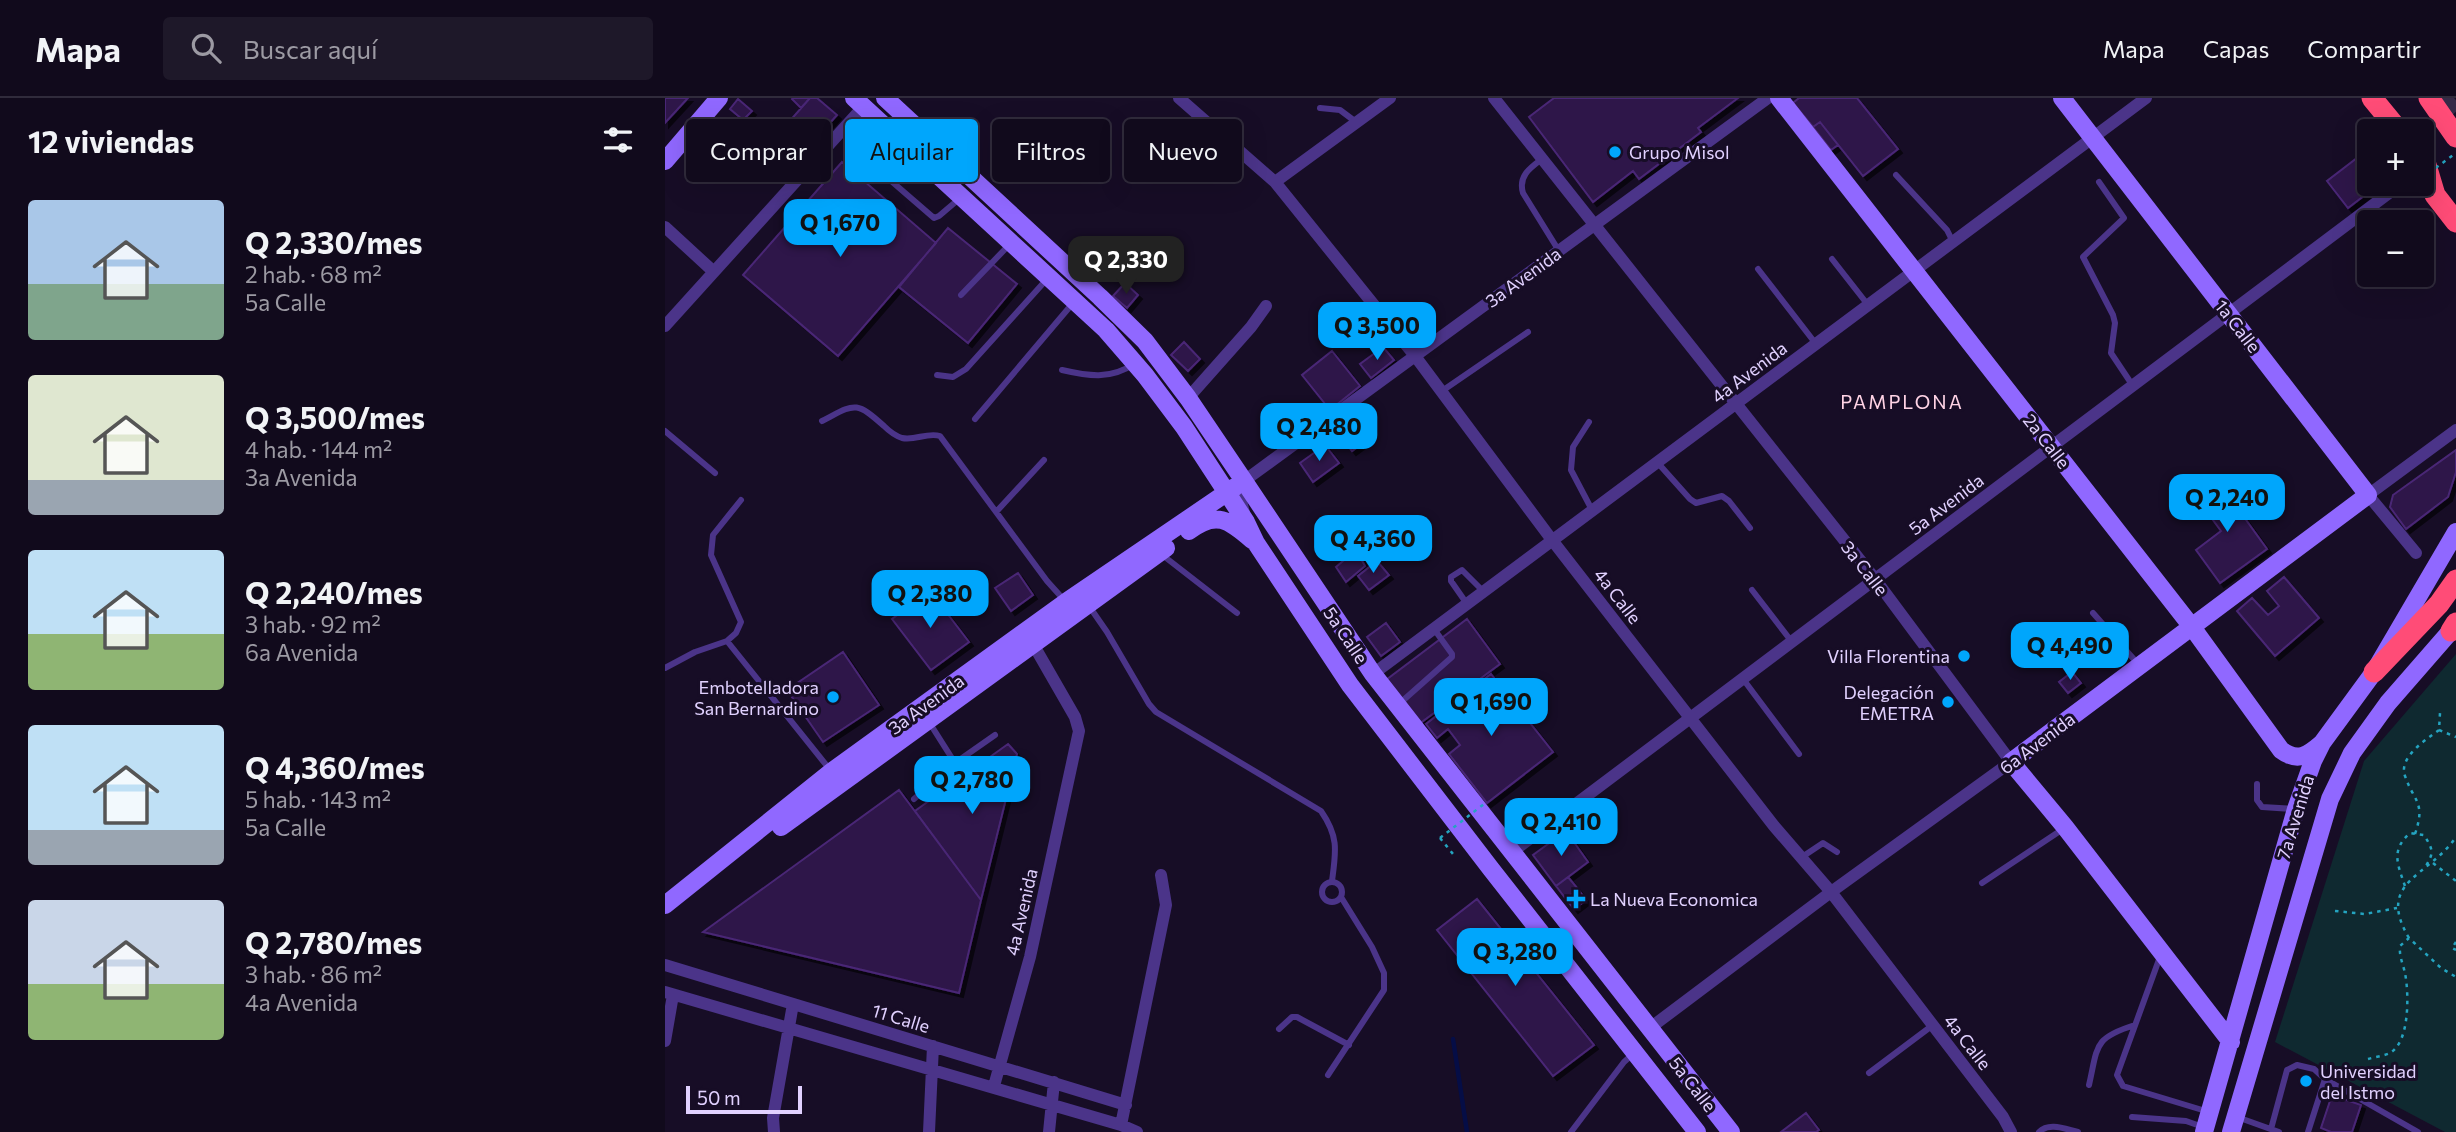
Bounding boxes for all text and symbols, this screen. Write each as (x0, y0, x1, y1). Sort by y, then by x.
search box (163, 17, 653, 80)
text: Mapa (35, 28, 121, 69)
icon: search (187, 29, 225, 67)
text: Buscar aquí (243, 33, 378, 64)
text: Mapa (2103, 34, 2165, 63)
text: Capas (2203, 34, 2269, 63)
text: Compartir (2307, 34, 2421, 63)
chip: Comprar (686, 119, 831, 182)
chip: Alquilar (845, 119, 978, 182)
chip: Filtros (992, 119, 1110, 182)
chip: Nuevo (1124, 119, 1242, 182)
map controls (2357, 119, 2434, 287)
button: + (2357, 119, 2434, 196)
icon: filters (599, 121, 637, 159)
text: 12 viviendas (28, 122, 194, 159)
place label: Grupo Misol (1629, 141, 1730, 163)
marker: Grupo Misol (1607, 144, 1623, 160)
pin: Q 1,670 (775, 200, 905, 259)
text: Q 1,670 (800, 208, 880, 236)
button: − (2357, 210, 2434, 287)
text: Q 2,330/mes (245, 223, 422, 260)
icon: home (84, 228, 168, 312)
pin: Q 2,330 (1061, 236, 1191, 296)
street label: 3a Avenida (1481, 242, 1565, 312)
text: Q 2,330 (1084, 245, 1168, 273)
text: 2 hab. · 68 m² (245, 260, 382, 288)
text: 5a Calle (245, 288, 326, 316)
street label: 1a Calle (2211, 295, 2265, 357)
pin: Q 3,500 (1312, 302, 1442, 362)
text: Q 3,500 (1334, 311, 1420, 339)
street label: 4a Avenida (1707, 337, 1791, 407)
district label: PAMPLONA (1840, 390, 1964, 413)
text: Q 3,500/mes (245, 398, 425, 435)
icon: home (84, 403, 168, 487)
pin: Q 2,480 (1254, 404, 1384, 463)
street label: 2a Calle (2019, 409, 2075, 473)
text: Q 2,480 (1276, 412, 1362, 440)
text: 4 hab. · 144 m² (245, 435, 392, 463)
text: 3a Avenida (245, 463, 357, 491)
street label: 5a Avenida (1904, 469, 1988, 539)
pin: Q 2,240 (2162, 474, 2292, 534)
text: Q 2,240 (2185, 483, 2269, 511)
pin: Q 4,360 (1308, 516, 1438, 575)
text: Q 4,360 (1330, 524, 1416, 552)
street label: 3a Calle (1837, 536, 1893, 600)
street label: 4a Calle (1590, 564, 1646, 628)
pin: Q 2,380 (865, 570, 995, 630)
text: Q 2,240/mes (245, 573, 423, 610)
icon: home (84, 578, 168, 662)
text: Q 2,380 (888, 579, 972, 607)
street label: 5a Calle (1319, 602, 1373, 668)
text: 3 hab. · 92 m² (245, 610, 381, 638)
pin: Q 4,490 (2005, 622, 2135, 682)
text: Q 4,490 (2027, 631, 2113, 659)
text: 6a Avenida (245, 638, 358, 666)
place label: Villa Florentina (1827, 645, 1950, 667)
marker: Villa Florentina (1956, 648, 1972, 664)
street label: 3a Avenida (884, 669, 968, 739)
place label: Embotelladora San Bernardino (694, 676, 819, 719)
pin: Q 1,690 (1426, 678, 1556, 738)
place label: Delegación EMETRA (1844, 681, 1934, 724)
text: Q 1,690 (1450, 687, 1532, 715)
marker: Embotelladora San Bernardino (825, 689, 841, 705)
marker: Delegación EMETRA (1940, 694, 1956, 710)
street label: 6a Avenida (1995, 708, 2079, 778)
text: Q 4,360/mes (245, 748, 425, 785)
icon: home (84, 753, 168, 837)
pin: Q 2,780 (907, 756, 1037, 816)
text: Q 2,780 (930, 765, 1014, 793)
street label: 7a Avenida (2272, 772, 2318, 862)
text: 5 hab. · 143 m² (245, 785, 391, 813)
pin: Q 2,410 (1496, 798, 1626, 858)
text: Q 2,410 (1521, 807, 1601, 835)
text: 5a Calle (245, 813, 326, 841)
street label: 4a Avenida (1000, 866, 1042, 958)
place label: La Nueva Economica (1590, 888, 1758, 910)
marker: La Nueva Economica (1568, 891, 1584, 907)
text: Q 2,780/mes (245, 923, 422, 960)
icon: home (84, 928, 168, 1012)
pin: Q 3,280 (1450, 928, 1580, 988)
text: Q 3,280 (1473, 937, 1557, 965)
text: 3 hab. · 86 m² (245, 960, 382, 988)
text: 4a Avenida (245, 988, 358, 1016)
street label: 11 Calle (869, 999, 933, 1037)
street label: 4a Calle (1940, 1010, 1996, 1074)
street label: 5a Calle (1665, 1052, 1721, 1116)
place label: Universidad del Istmo (2320, 1060, 2416, 1103)
marker: Universidad del Istmo (2298, 1073, 2314, 1089)
scale bar (686, 1083, 801, 1115)
text: 50 m (697, 1086, 741, 1109)

